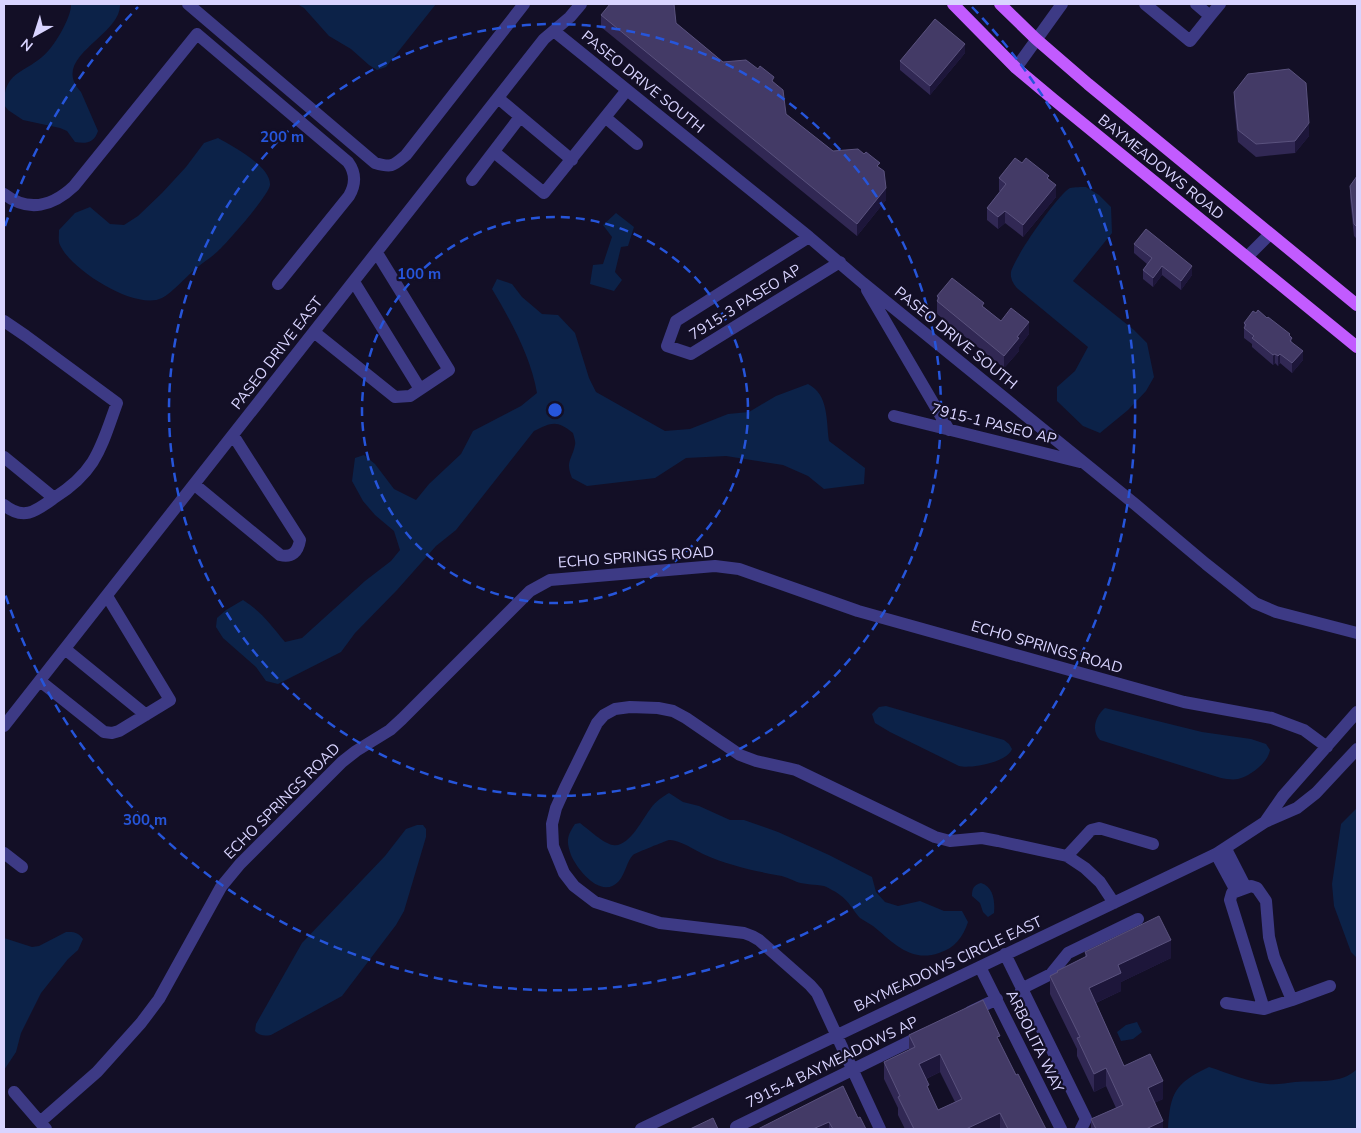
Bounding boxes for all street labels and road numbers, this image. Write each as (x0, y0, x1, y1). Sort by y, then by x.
street label: PASEO DRIVE SOUTH (577, 26, 709, 138)
street label: BAYMEADOWS ROAD (1094, 110, 1228, 224)
street label: 7915-3 PASEO AP (685, 259, 805, 344)
street label: PASEO DRIVE SOUTH (890, 282, 1022, 394)
street label: PASEO DRIVE EAST (227, 293, 327, 413)
street label: 7915-1 PASEO AP (929, 399, 1059, 449)
street label: ECHO SPRINGS ROAD (557, 542, 715, 572)
street label: ECHO SPRINGS ROAD (969, 616, 1125, 678)
street label: ECHO SPRINGS ROAD (220, 739, 344, 863)
street label: BAYMEADOWS CIRCLE EAST (851, 912, 1045, 1016)
street label: ARBOLITA WAY (1001, 986, 1069, 1097)
street label: 7915-4 BAYMEADOWS AP (743, 1011, 922, 1112)

